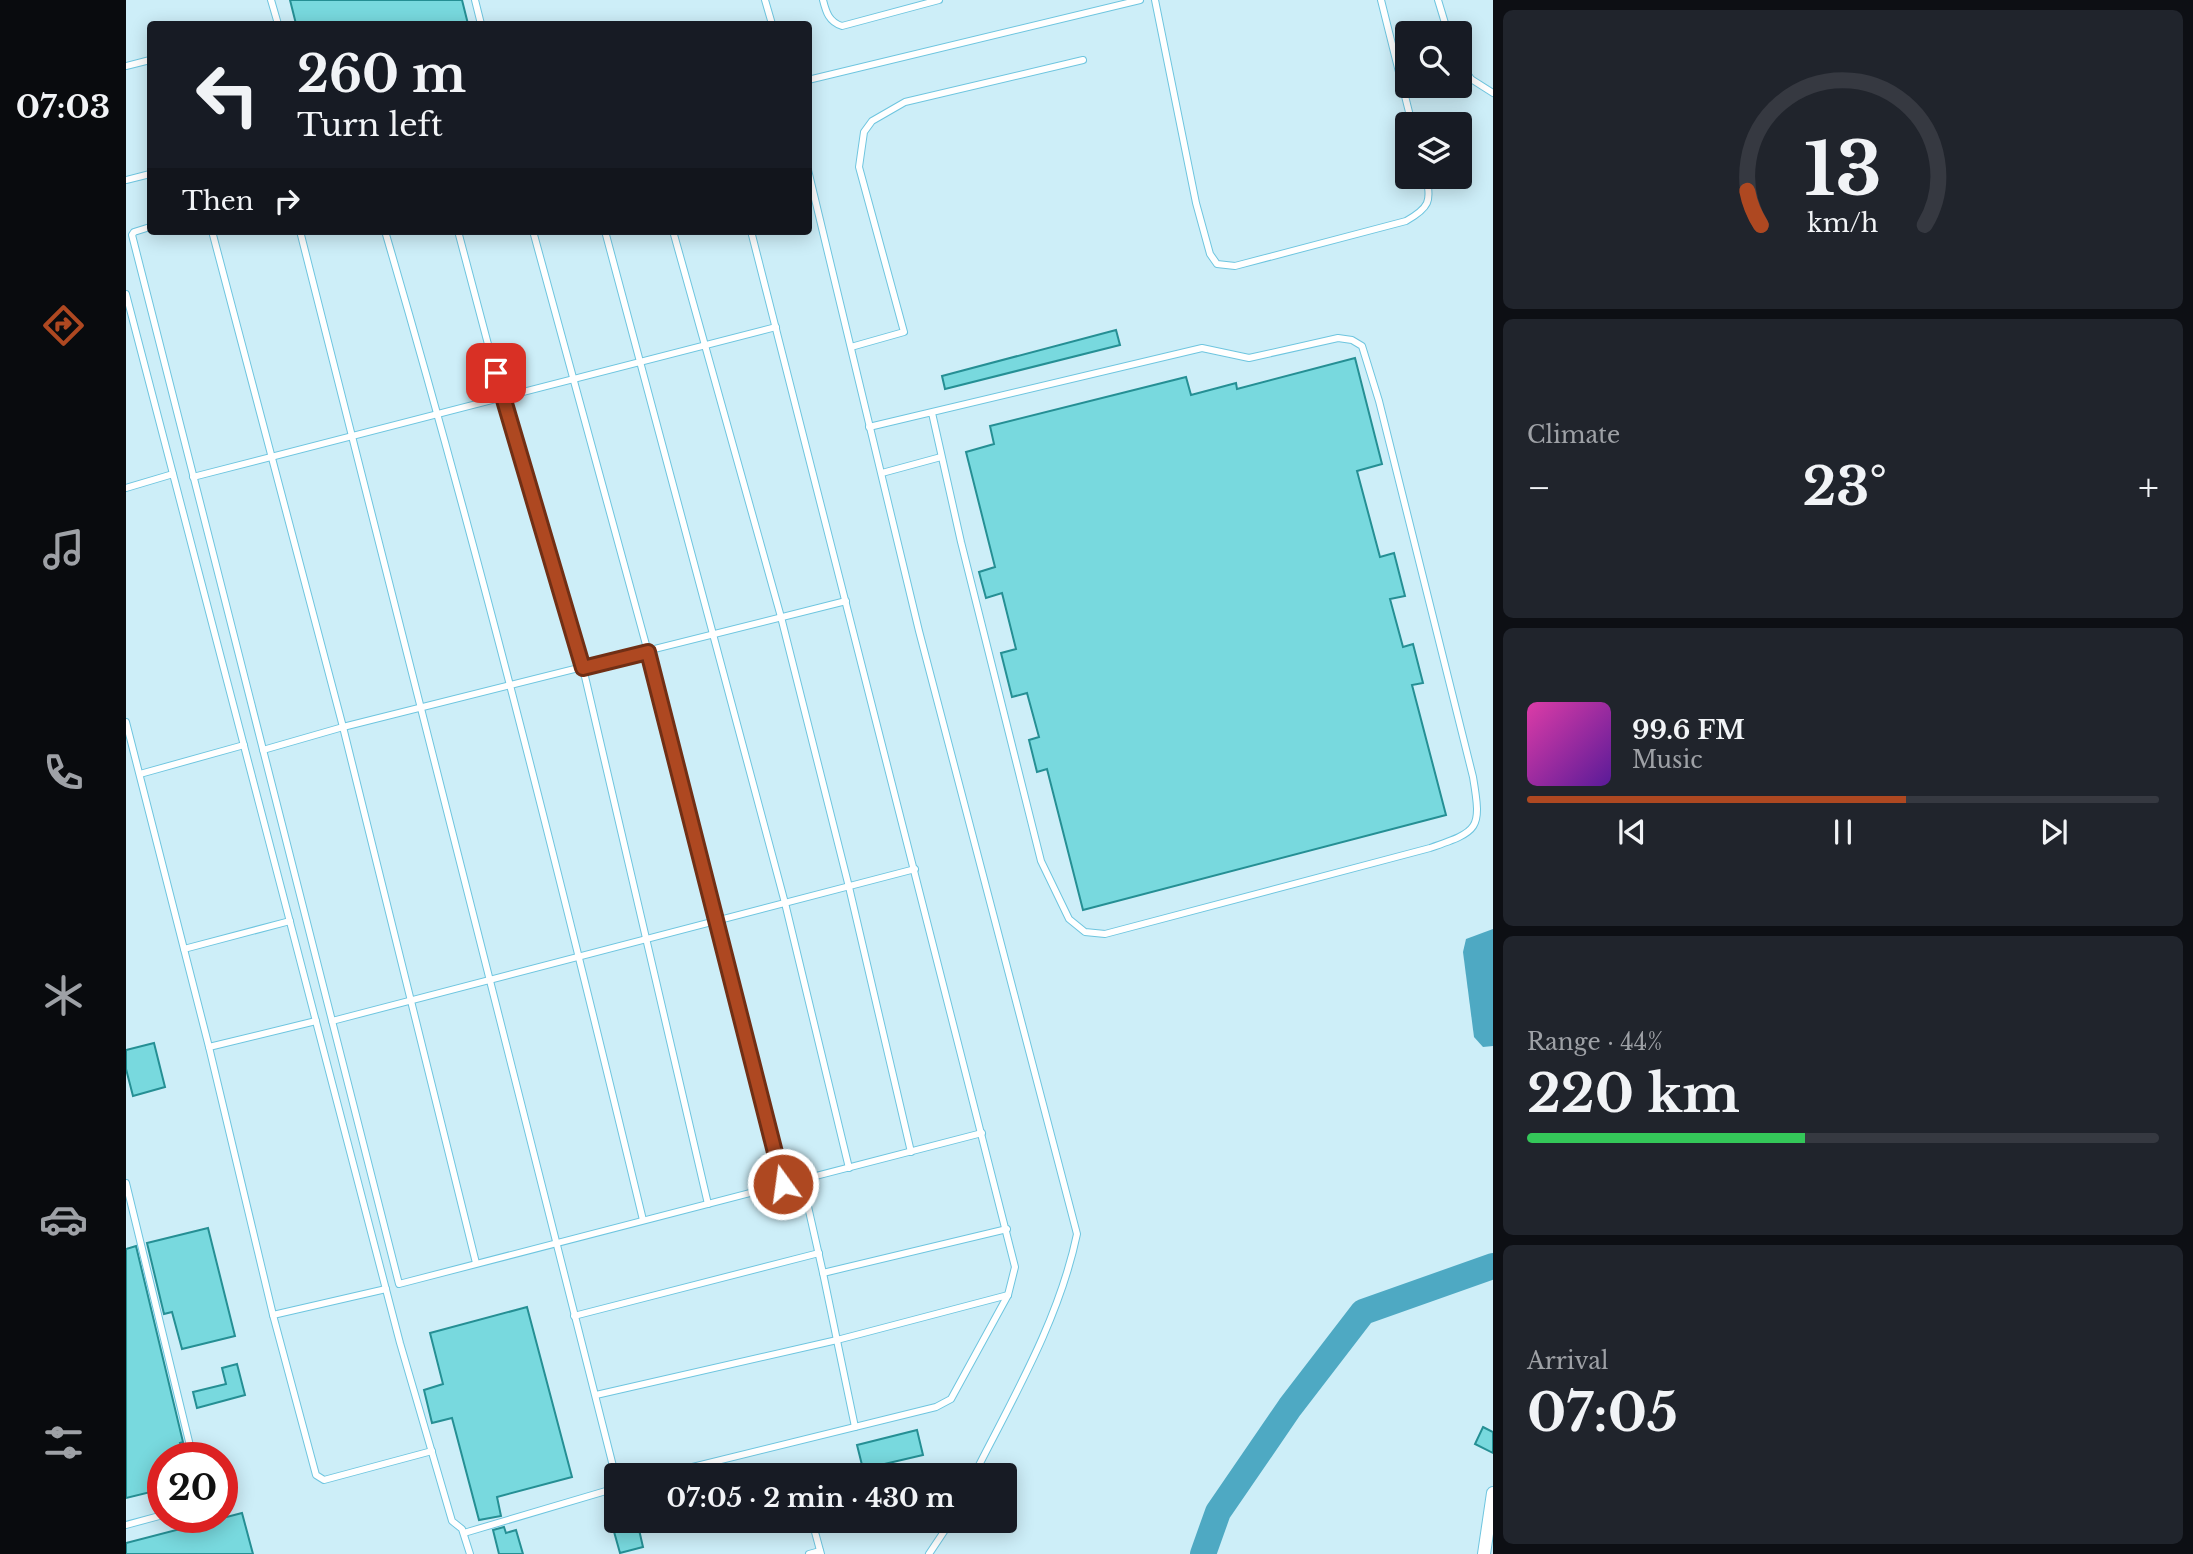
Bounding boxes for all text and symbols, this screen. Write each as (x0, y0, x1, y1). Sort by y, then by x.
map controls (1395, 21, 1472, 189)
button: search (1395, 21, 1472, 98)
text: 260 m (297, 44, 466, 105)
icon: left (182, 49, 273, 140)
text: 07:03 (16, 87, 110, 127)
text: Turn left (297, 105, 443, 145)
button: layers (1395, 112, 1472, 189)
text: 13 (1804, 125, 1882, 216)
icon: right (268, 182, 306, 220)
text: Then (182, 185, 254, 217)
text: km/h (1808, 208, 1878, 239)
icon: directions (39, 301, 88, 350)
pin (466, 343, 526, 403)
icon: arrive (477, 354, 515, 392)
text: Climate (1527, 421, 1620, 449)
text: 23° (1802, 455, 1887, 519)
text: − (1527, 464, 1551, 511)
text: + (2138, 464, 2159, 511)
icon: music (39, 525, 88, 574)
text: 99.6 FM (1632, 714, 1745, 746)
text: Music (1632, 746, 1703, 774)
icon: phone (39, 748, 88, 797)
icon: previous (1613, 813, 1651, 851)
icon: pause (1824, 813, 1862, 851)
icon: next (2035, 813, 2073, 851)
icon: climate (39, 971, 88, 1020)
text: Range · 44% (1527, 1028, 1663, 1056)
text: 220 km (1527, 1062, 1740, 1126)
position arrow (746, 1147, 820, 1221)
icon: car (39, 1195, 88, 1244)
text: Arrival (1527, 1347, 1608, 1375)
text: 07:05 (1527, 1381, 1678, 1445)
icon: filters (39, 1418, 88, 1467)
speed limit sign: 20 (147, 1442, 238, 1533)
text: 07:05 · 2 min · 430 m (667, 1482, 954, 1514)

